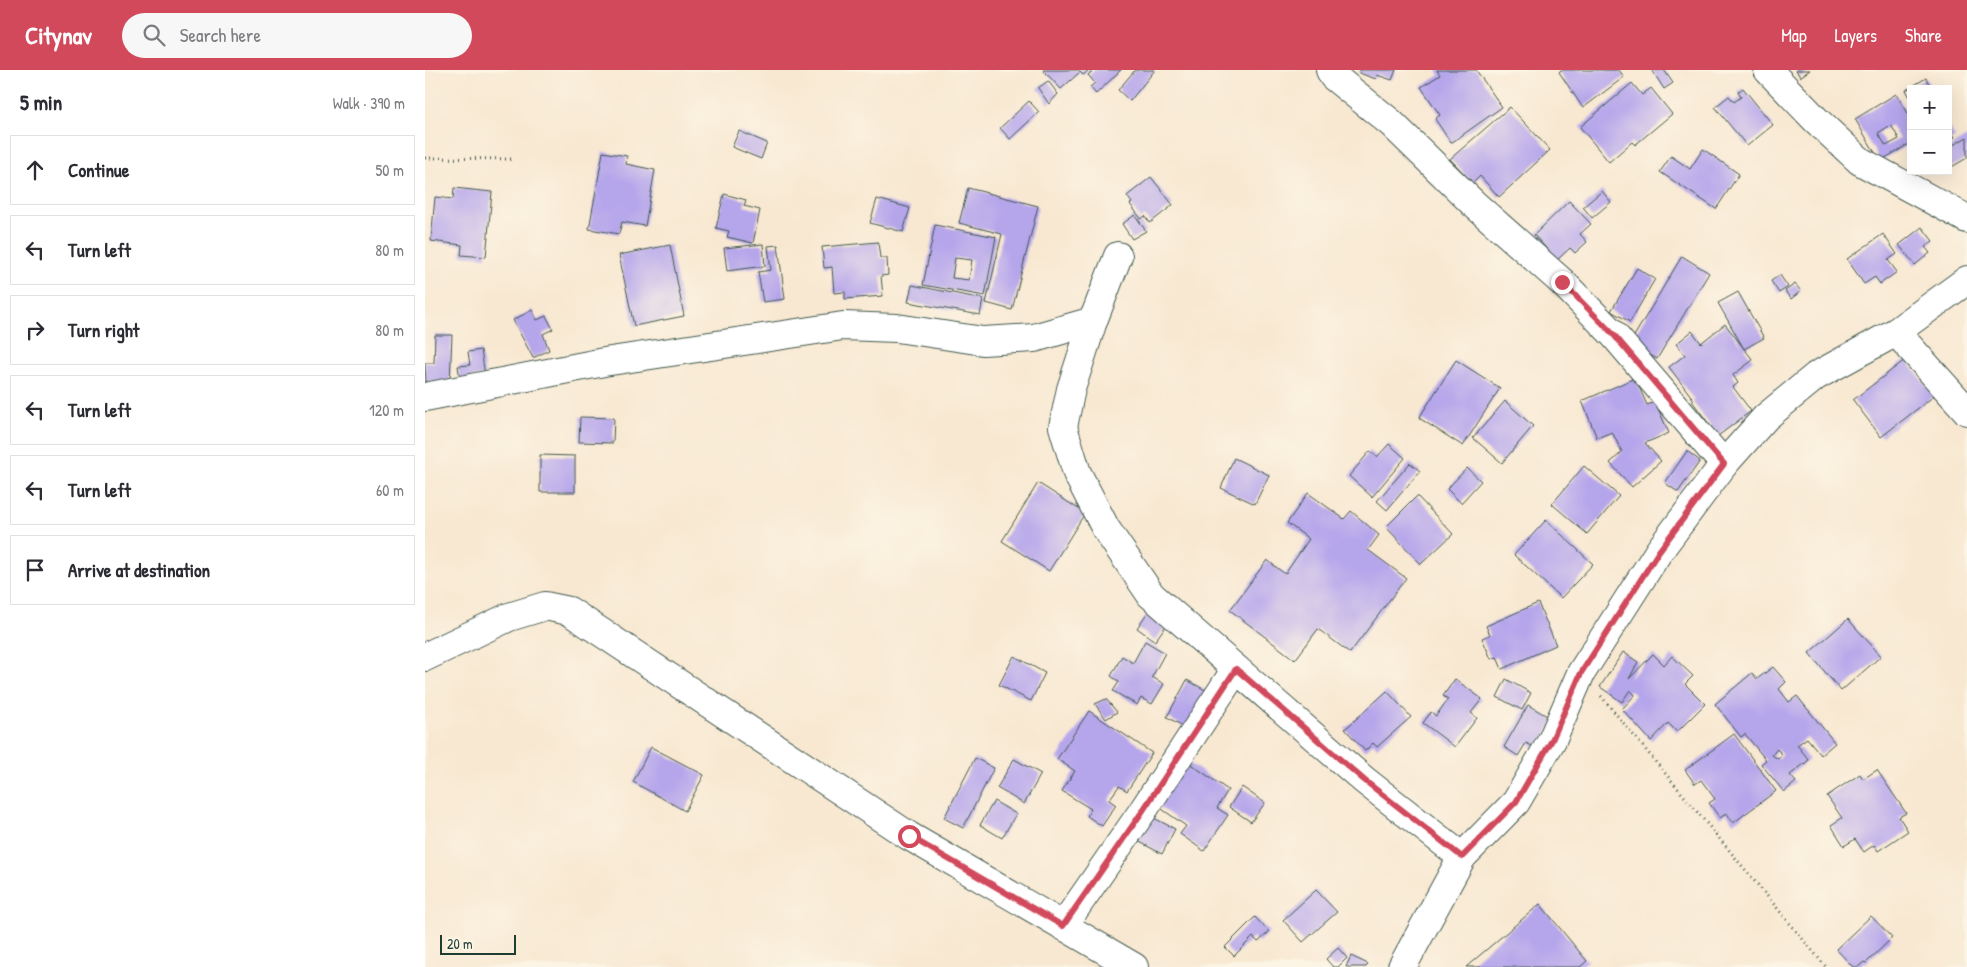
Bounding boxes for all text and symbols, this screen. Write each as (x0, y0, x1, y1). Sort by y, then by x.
search box (122, 13, 472, 58)
text: Citynav (25, 19, 92, 51)
icon: search (140, 21, 168, 49)
text: Search here (180, 22, 261, 48)
text: Map (1781, 23, 1807, 48)
text: Layers (1835, 23, 1877, 48)
text: Share (1905, 23, 1942, 48)
map controls (1907, 85, 1952, 175)
button: + (1907, 85, 1952, 130)
text: 5 min (20, 88, 62, 117)
text: Walk · 390 m (333, 92, 405, 114)
button: − (1907, 130, 1952, 175)
icon: ahead (21, 156, 49, 184)
text: Continue (68, 157, 129, 183)
text: 50 m (376, 159, 404, 181)
icon: left (21, 236, 49, 264)
text: Turn left (68, 237, 131, 263)
text: 80 m (375, 239, 404, 261)
route end (1551, 271, 1574, 294)
icon: right (21, 316, 49, 344)
text: Turn right (68, 317, 139, 343)
text: 80 m (375, 319, 404, 341)
icon: left (21, 396, 49, 424)
text: Turn left (68, 397, 131, 423)
text: 120 m (369, 399, 404, 421)
icon: left (21, 476, 49, 504)
text: Turn left (68, 477, 131, 503)
text: 60 m (376, 479, 404, 501)
icon: arrive (21, 556, 49, 584)
text: Arrive at destination (68, 557, 210, 583)
route start (898, 825, 921, 848)
scale bar (440, 932, 516, 955)
text: 20 m (447, 934, 473, 953)

